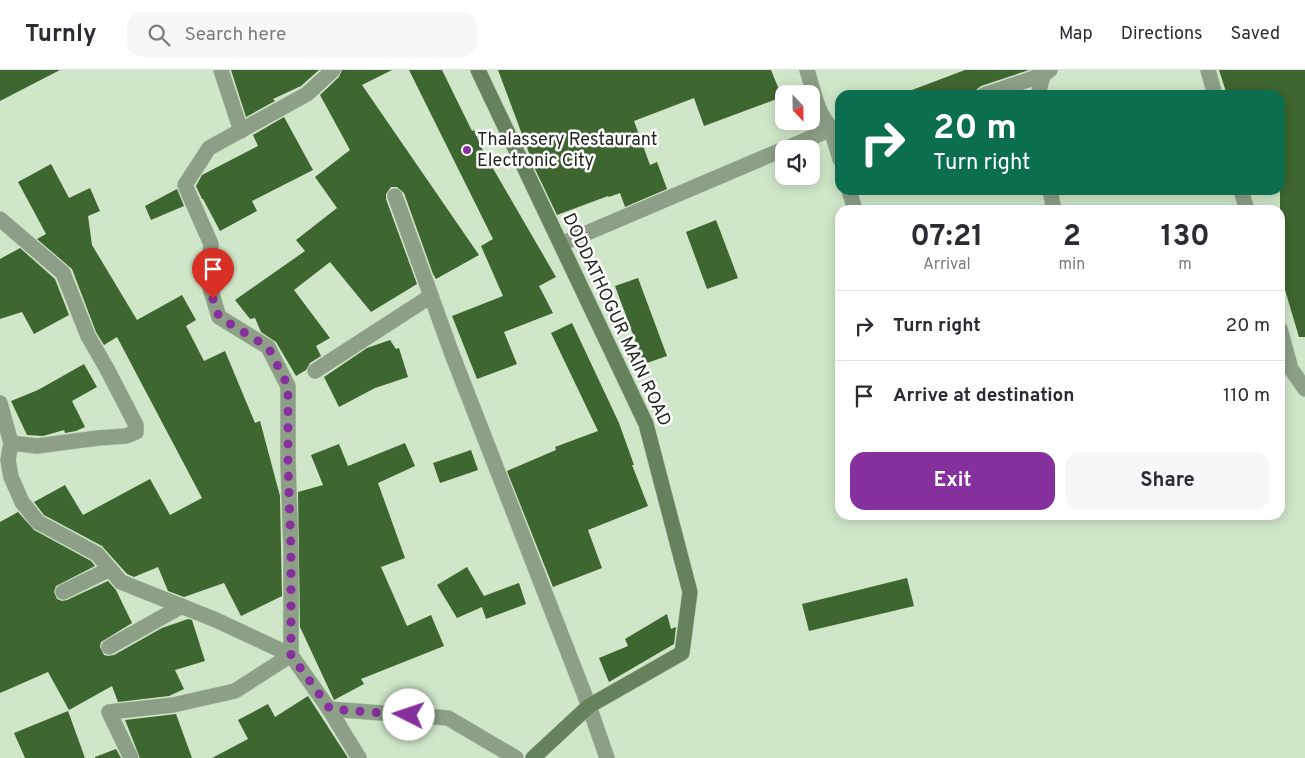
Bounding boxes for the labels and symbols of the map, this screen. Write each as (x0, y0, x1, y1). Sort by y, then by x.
north arrow (775, 85, 820, 130)
place label: Thalassery Restaurant Electronic City (477, 129, 658, 173)
marker: Thalassery Restaurant Electronic City (461, 144, 473, 156)
street label: DODDATHOGUR MAIN ROAD (556, 210, 676, 430)
pin (192, 248, 234, 299)
position arrow (382, 688, 434, 740)

